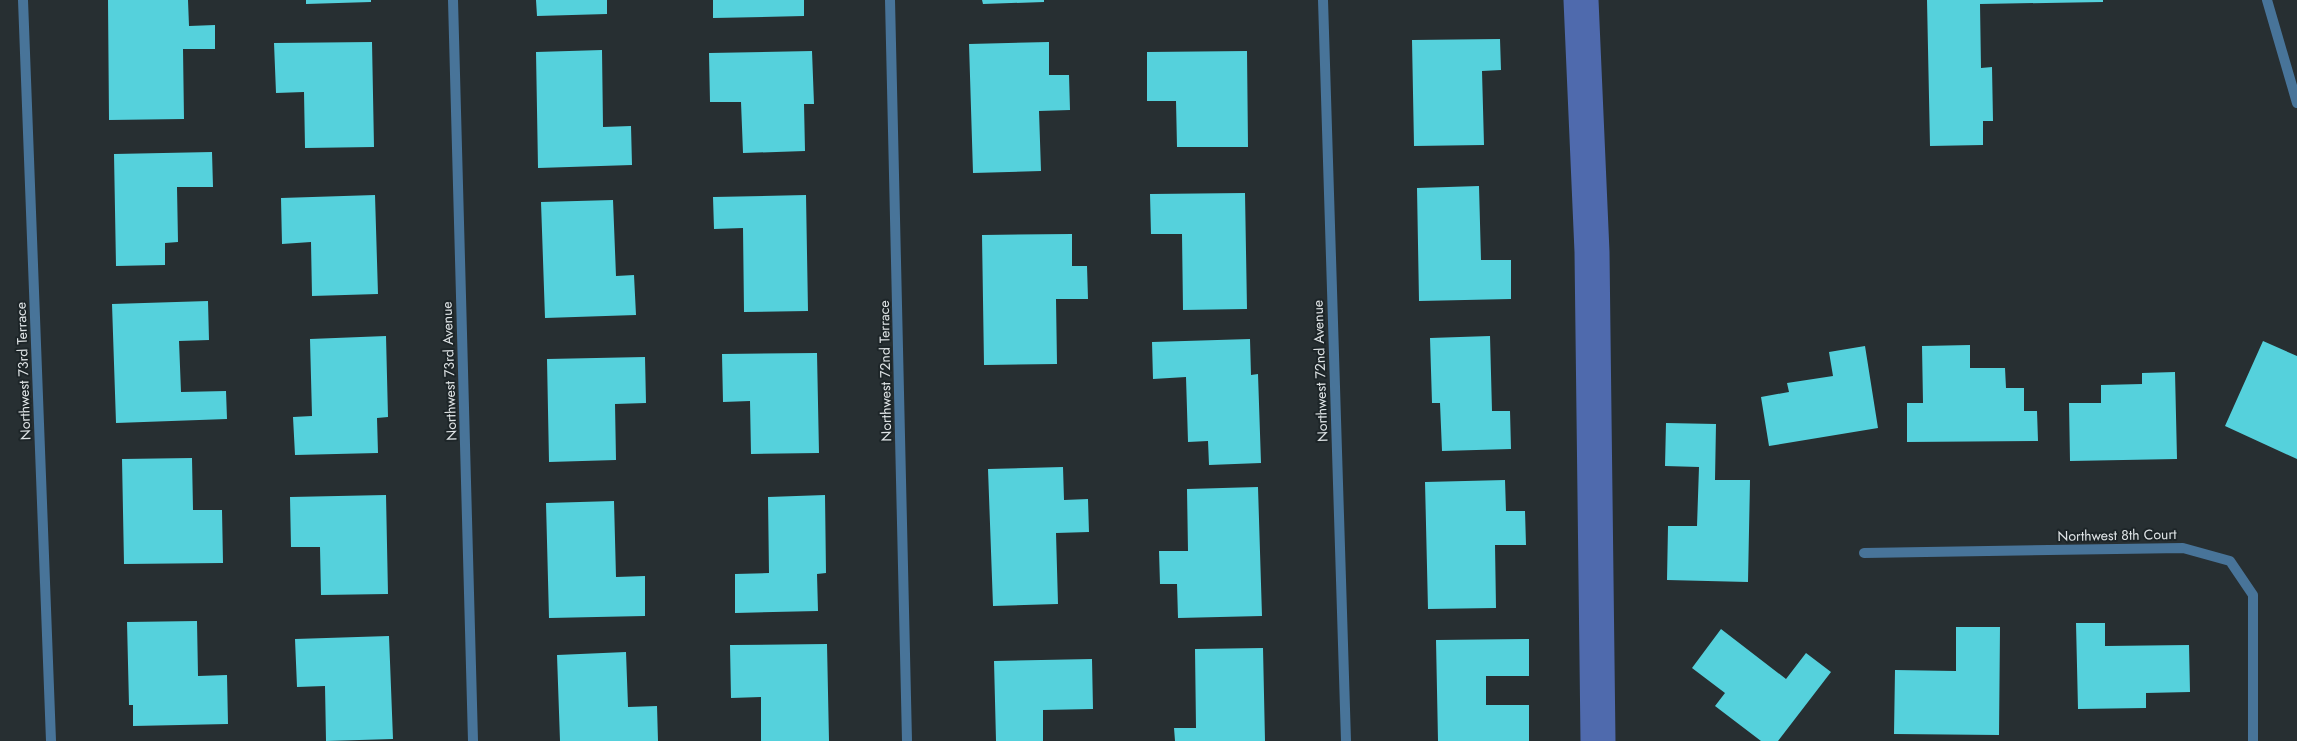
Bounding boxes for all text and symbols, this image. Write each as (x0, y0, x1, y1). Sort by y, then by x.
street label: Northwest 72nd Terrace (874, 300, 896, 442)
street label: Northwest 72nd Avenue (1308, 300, 1332, 442)
street label: Northwest 73rd Avenue (437, 301, 461, 441)
street label: Northwest 73rd Terrace (11, 302, 35, 440)
street label: Northwest 8th Court (2057, 524, 2177, 546)

